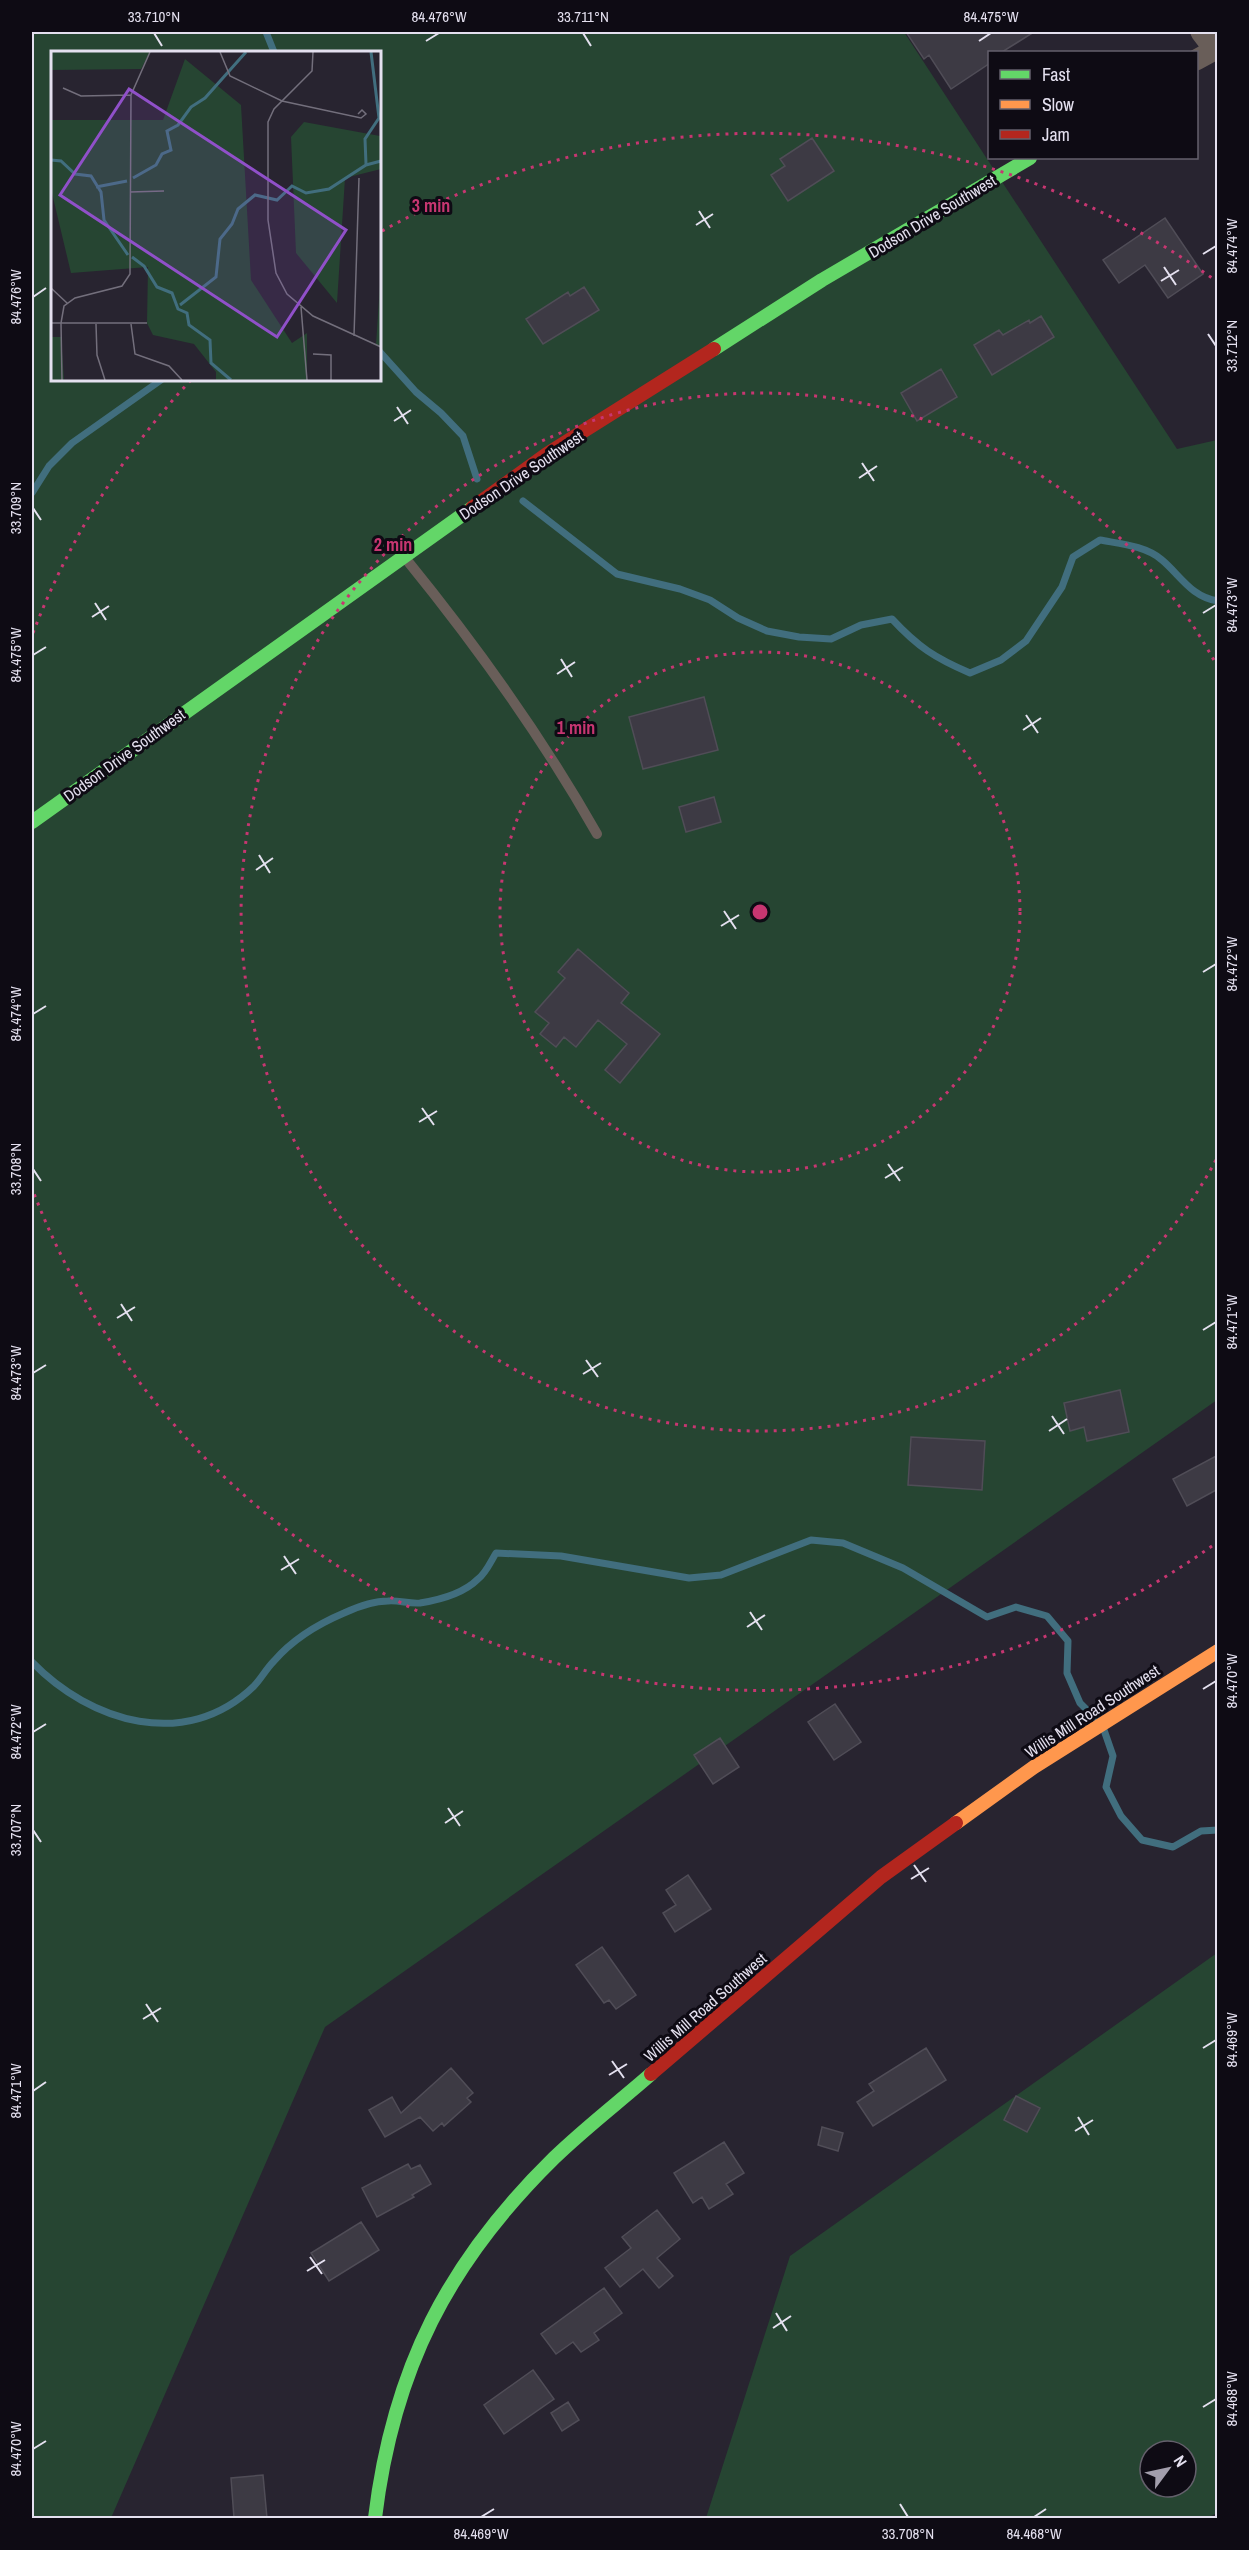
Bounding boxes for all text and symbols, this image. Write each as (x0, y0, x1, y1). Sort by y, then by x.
text: 33.710°N (128, 6, 180, 27)
text: 84.476°W (411, 6, 467, 27)
text: 33.711°N (557, 6, 609, 27)
text: 84.475°W (963, 6, 1019, 27)
inset map (51, 51, 381, 381)
legend (988, 51, 1198, 159)
text: Fast (1042, 62, 1070, 87)
text: Slow (1042, 92, 1074, 117)
text: Jam (1042, 122, 1070, 147)
street label: Dodson Drive Southwest (864, 169, 1000, 263)
text: 3 min (412, 193, 450, 218)
text: 84.474°W (1221, 218, 1242, 274)
text: 84.476°W (5, 269, 26, 325)
text: 33.712°N (1221, 320, 1242, 372)
street label: Dodson Drive Southwest (455, 425, 588, 525)
text: 33.709°N (5, 482, 26, 534)
text: 2 min (374, 532, 412, 557)
text: 84.473°W (1221, 577, 1242, 633)
text: 84.475°W (5, 627, 26, 683)
street label: Dodson Drive Southwest (59, 703, 189, 807)
text: 1 min (557, 715, 595, 740)
centre of rings (750, 902, 770, 922)
text: 84.472°W (1221, 936, 1242, 992)
text: 84.474°W (5, 986, 26, 1042)
text: 33.708°N (5, 1143, 26, 1195)
text: 84.471°W (1221, 1294, 1242, 1350)
text: 84.473°W (5, 1345, 26, 1401)
text: 84.470°W (1221, 1653, 1242, 1709)
street label: Willis Mill Road Southwest (1021, 1659, 1164, 1763)
text: 84.472°W (5, 1704, 26, 1760)
text: 33.707°N (5, 1804, 26, 1856)
street label: Willis Mill Road Southwest (639, 1947, 771, 2066)
text: 84.469°W (1221, 2012, 1242, 2068)
text: 84.471°W (5, 2063, 26, 2119)
text: 84.468°W (1221, 2371, 1242, 2427)
text: 84.470°W (5, 2421, 26, 2477)
north arrow (1138, 2439, 1198, 2499)
text: N (1169, 2451, 1192, 2471)
text: 84.469°W (453, 2523, 509, 2544)
text: 33.708°N (882, 2523, 934, 2544)
text: 84.468°W (1006, 2523, 1062, 2544)

